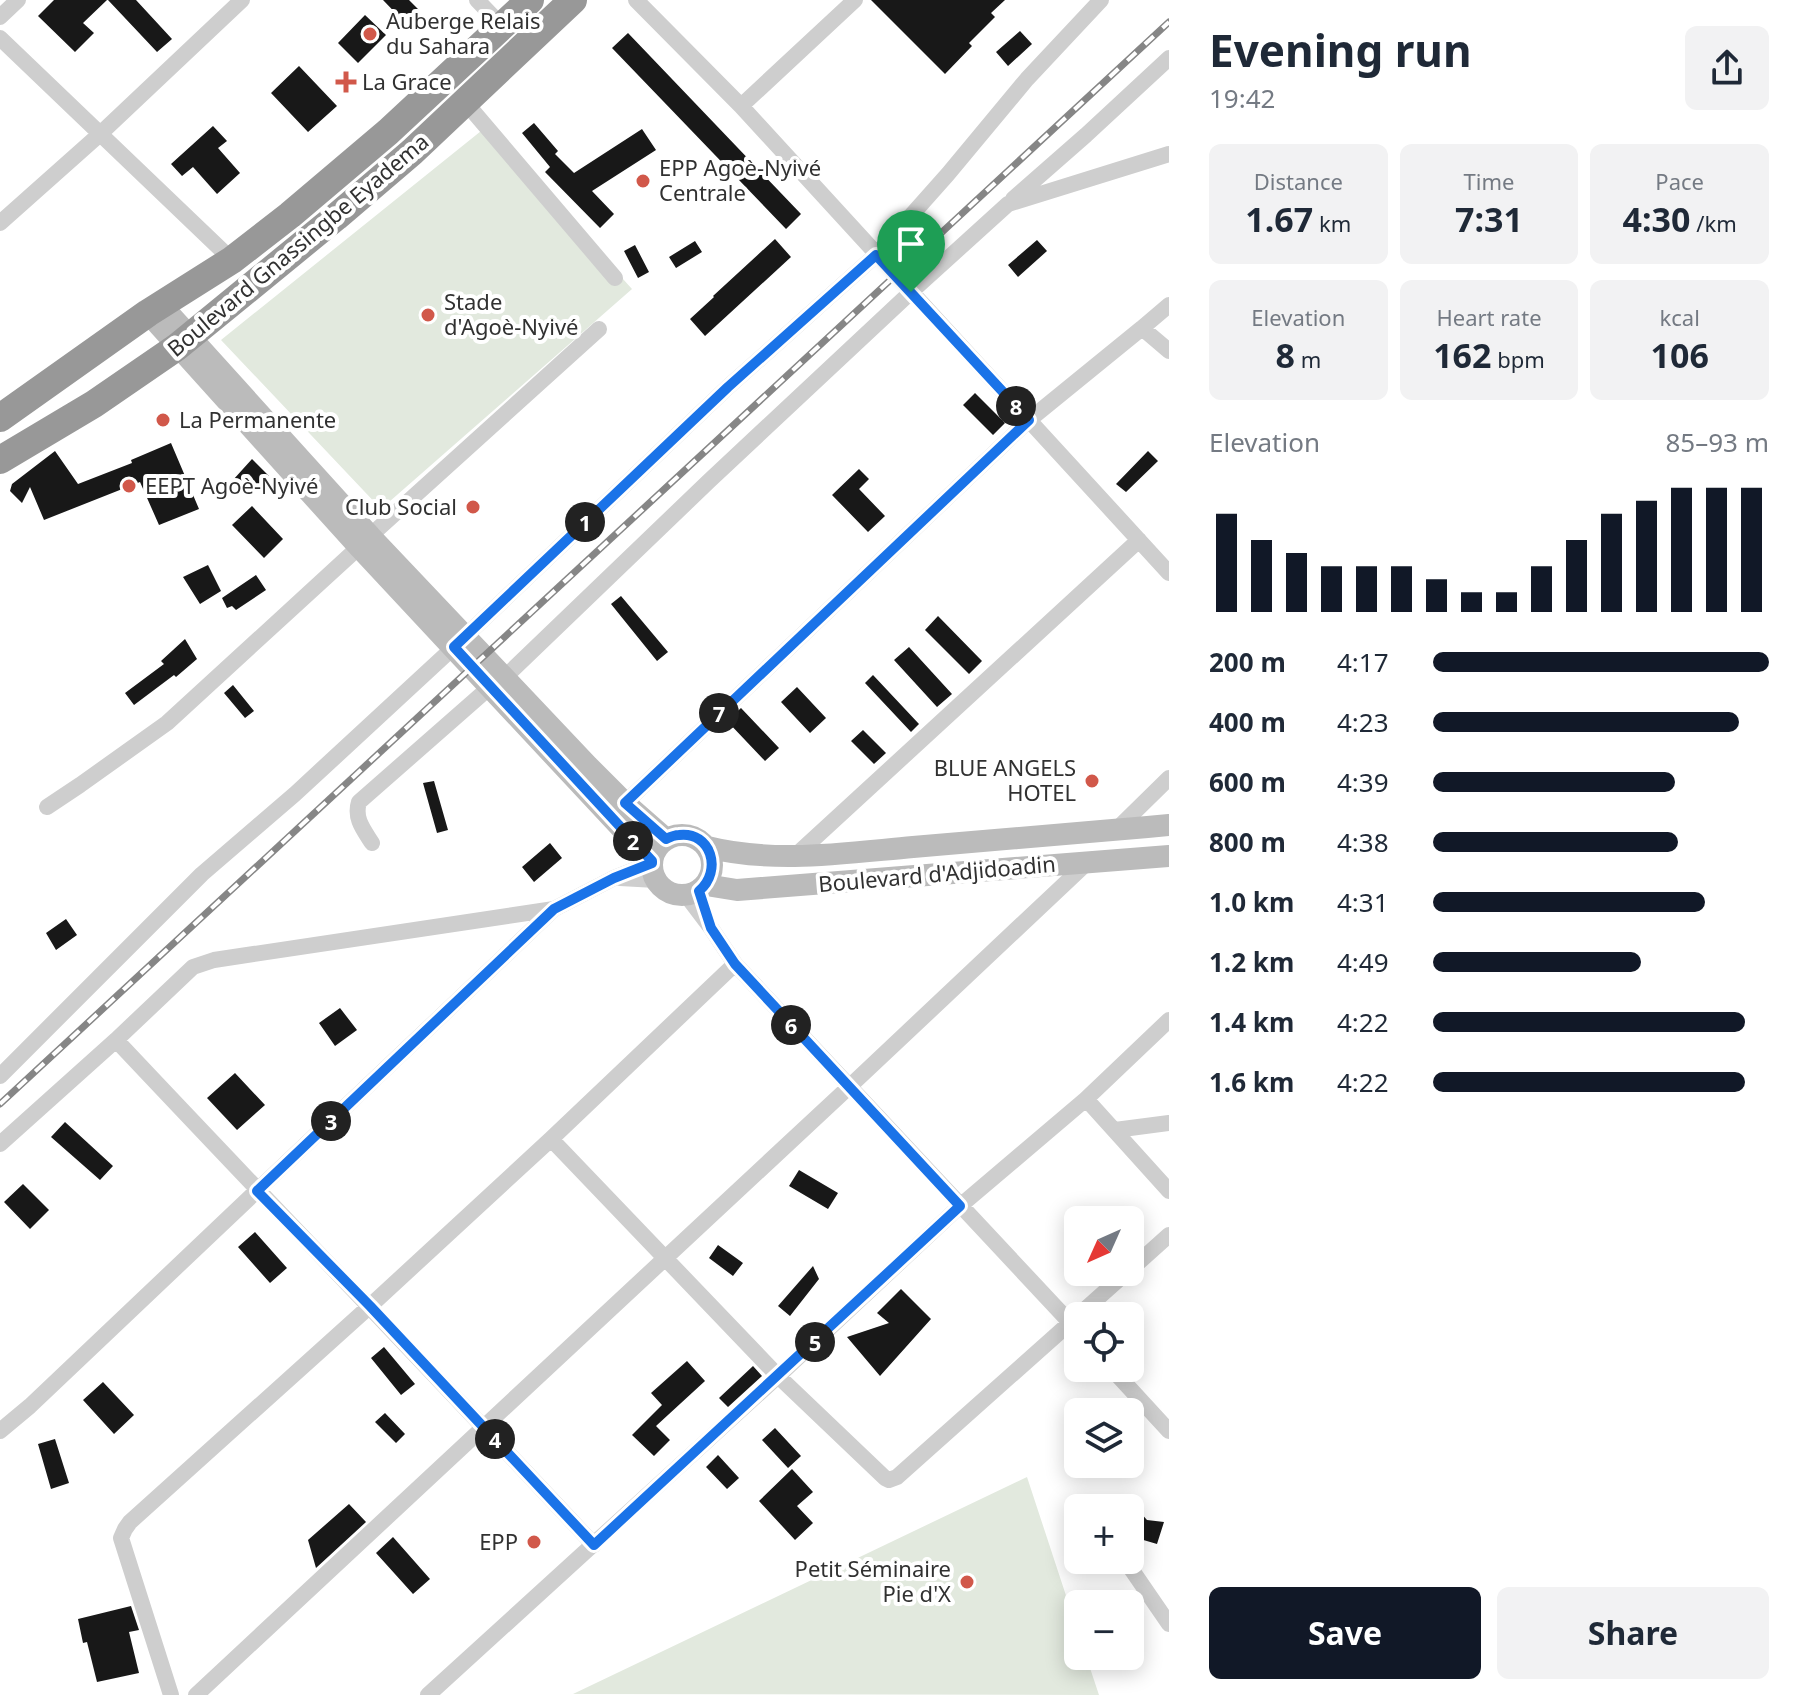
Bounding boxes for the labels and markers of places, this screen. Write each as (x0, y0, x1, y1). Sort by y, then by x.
place label: Auberge Relais du Sahara (386, 5, 540, 60)
marker: Auberge Relais du Sahara (361, 25, 379, 43)
place label: La Grace (362, 66, 452, 96)
marker: La Grace (337, 73, 355, 91)
place label: EPP Agoè-Nyivé Centrale (659, 152, 821, 207)
marker: EPP Agoè-Nyivé Centrale (634, 172, 652, 190)
pin (877, 210, 945, 292)
place label: Stade d'Agoè-Nyivé (444, 286, 579, 341)
marker: Stade d'Agoè-Nyivé (419, 306, 437, 324)
pin: 8 (996, 386, 1036, 426)
place label: La Permanente (179, 404, 336, 434)
marker: La Permanente (154, 411, 172, 429)
place label: EEPT Agoè-Nyivé (145, 470, 318, 500)
marker: EEPT Agoè-Nyivé (120, 477, 138, 495)
place label: Club Social (345, 491, 457, 521)
marker: Club Social (464, 498, 482, 516)
pin: 1 (565, 502, 605, 542)
pin: 7 (699, 693, 739, 733)
place label: BLUE ANGELS HOTEL (934, 752, 1076, 807)
marker: BLUE ANGELS HOTEL (1083, 772, 1101, 790)
pin: 2 (613, 821, 653, 861)
pin: 6 (771, 1005, 811, 1045)
pin: 3 (311, 1101, 351, 1141)
pin: 5 (795, 1322, 835, 1362)
pin: 4 (475, 1419, 515, 1459)
place label: EPP (479, 1526, 518, 1556)
marker: EPP (525, 1533, 543, 1551)
place label: Petit Séminaire Pie d'X (795, 1553, 951, 1608)
marker: Petit Séminaire Pie d'X (958, 1573, 976, 1591)

